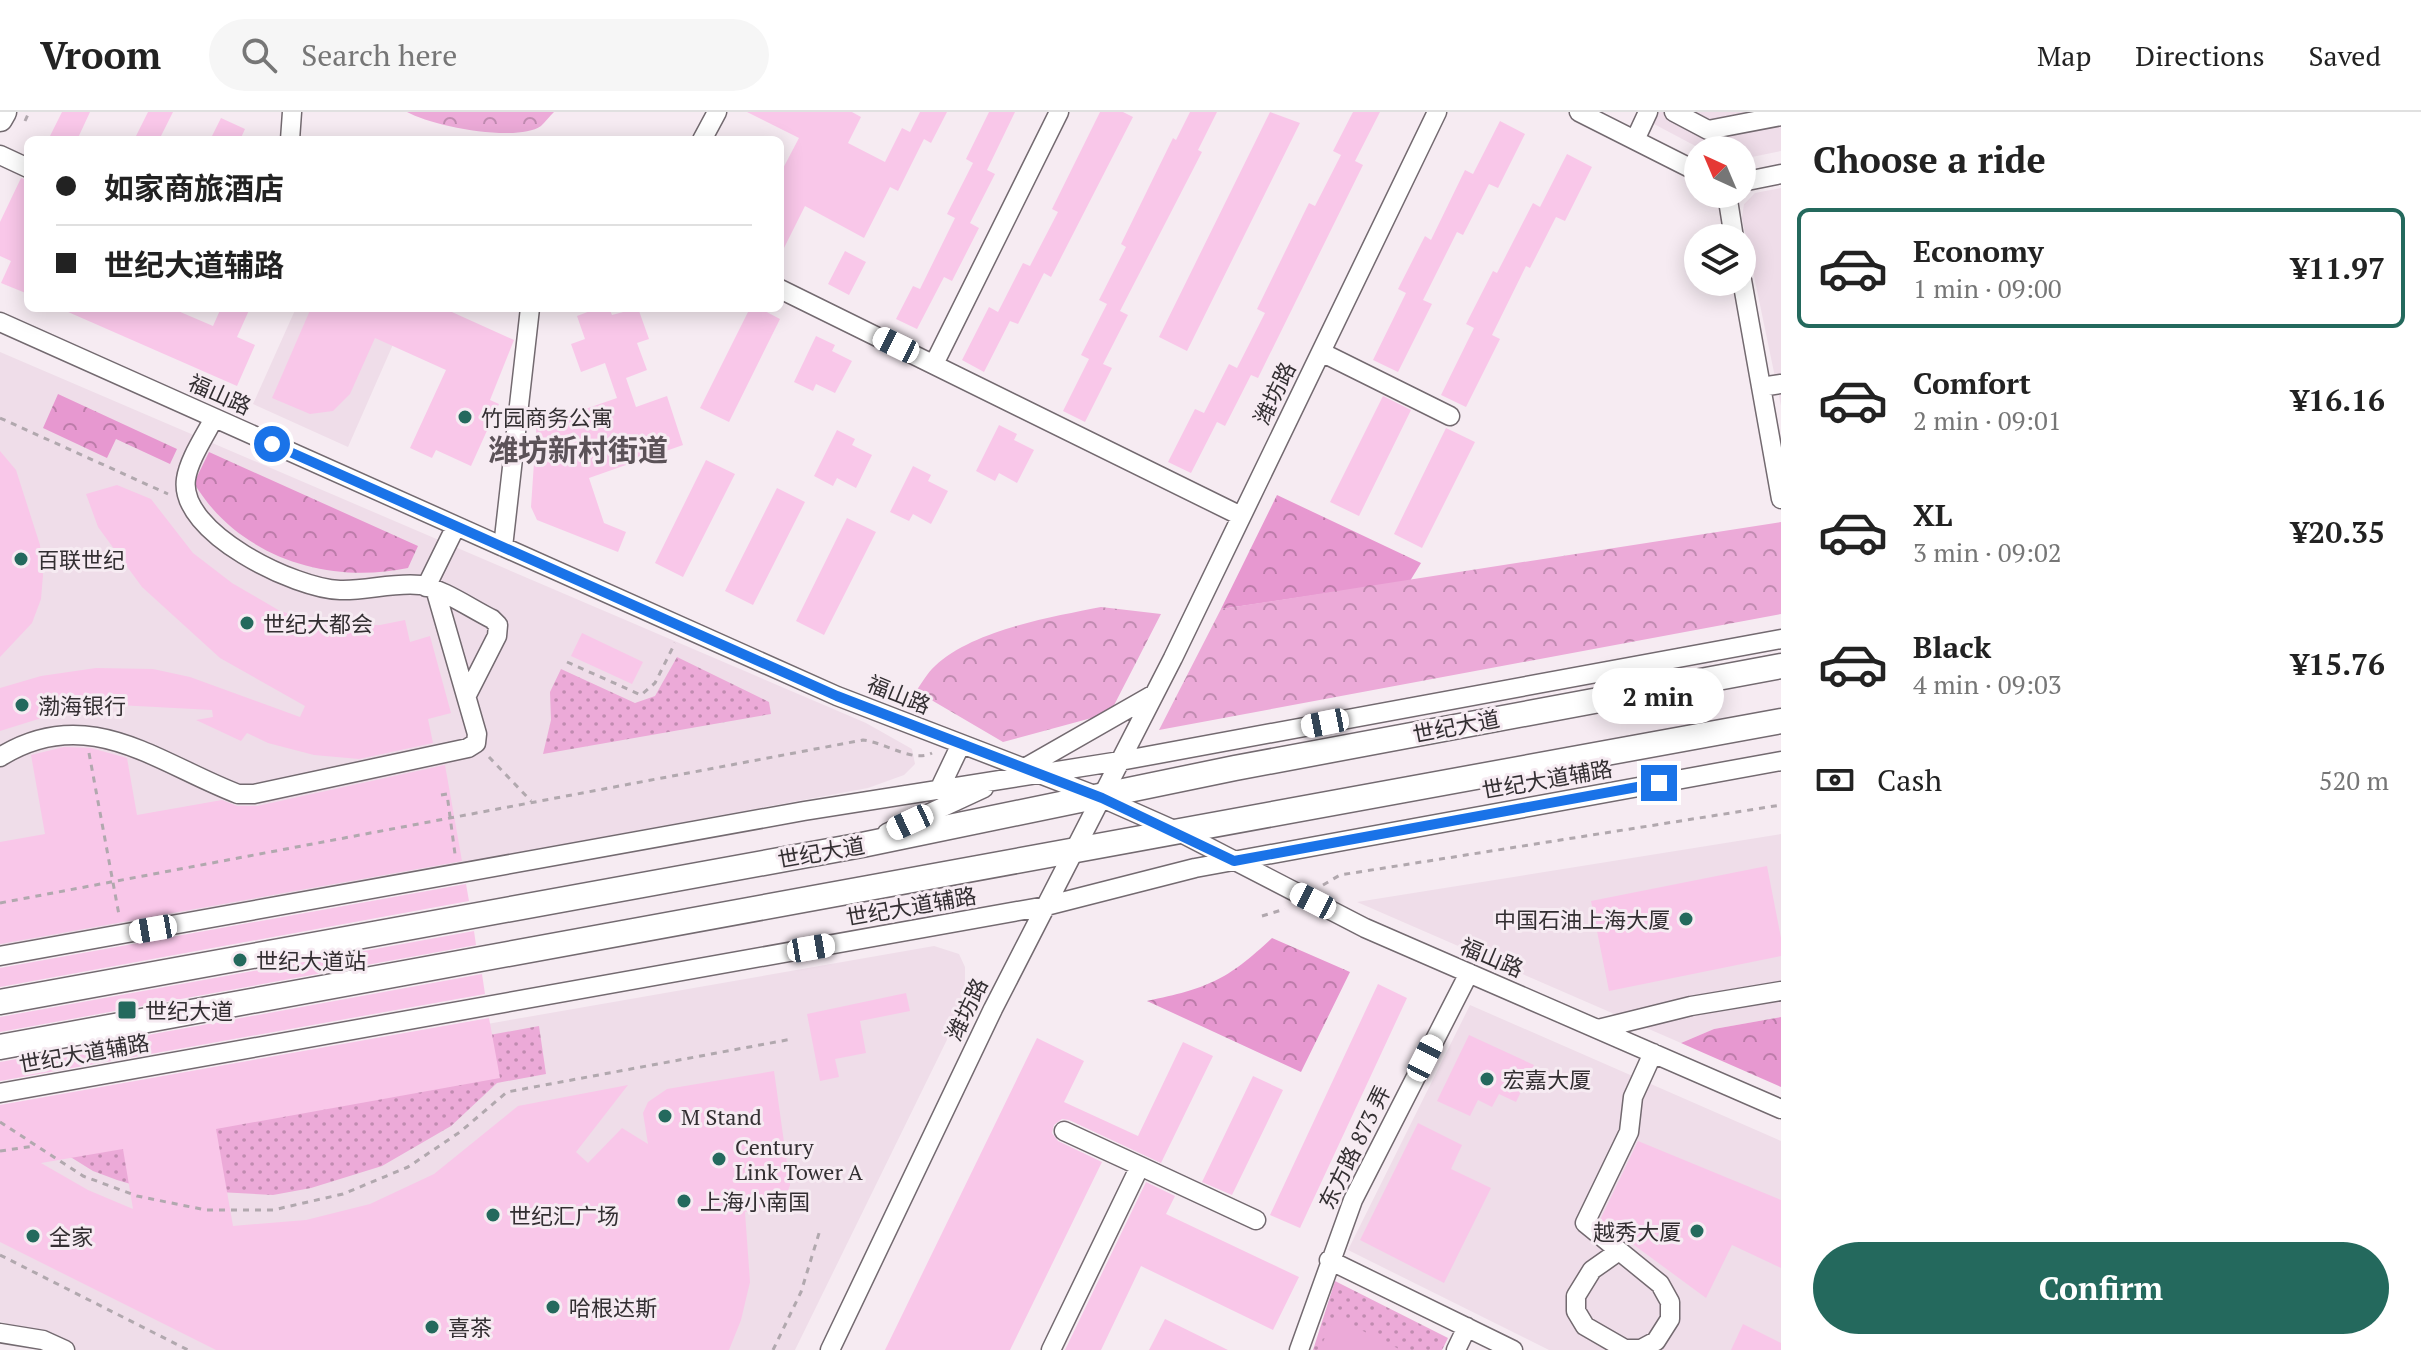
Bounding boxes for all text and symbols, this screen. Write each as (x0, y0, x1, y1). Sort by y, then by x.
search box (209, 19, 769, 91)
text: Vroom (40, 30, 161, 80)
icon: search (237, 33, 281, 77)
text: Search here (301, 35, 457, 75)
text: Map (2037, 37, 2091, 74)
text: Directions (2135, 37, 2265, 74)
text: Saved (2309, 37, 2381, 74)
north arrow (1684, 136, 1756, 208)
map controls (1684, 136, 1756, 296)
text: Choose a ride (1813, 136, 2046, 183)
text: 如家商旅酒店 (104, 168, 284, 208)
button: layers (1684, 224, 1756, 296)
text: Economy (1913, 231, 2044, 271)
icon: car (1817, 232, 1889, 304)
text: 世纪大道辅路 (104, 245, 284, 285)
text: ¥11.97 (2291, 248, 2385, 288)
text: 1 min · 09:00 (1913, 271, 2062, 305)
car (869, 324, 923, 366)
street label: 潍坊路 (1246, 357, 1302, 429)
text: Comfort (1913, 363, 2031, 403)
icon: car (1817, 364, 1889, 436)
street label: 福山路 (184, 367, 256, 421)
text: ¥16.16 (2291, 380, 2385, 420)
place label: 竹园商务公寓 (481, 403, 613, 432)
text: 2 min · 09:01 (1913, 403, 2062, 437)
marker: 竹园商务公寓 (456, 408, 474, 426)
route start (254, 426, 290, 462)
district label: 潍坊新村街道 (488, 430, 668, 470)
text: XL (1913, 495, 1952, 535)
icon: car (1817, 496, 1889, 568)
text: ¥20.35 (2291, 512, 2385, 552)
text: 3 min · 09:02 (1913, 535, 2062, 569)
place label: 百联世纪 (37, 545, 125, 574)
marker: 百联世纪 (12, 550, 30, 568)
place label: 世纪大都会 (263, 609, 373, 638)
marker: 世纪大都会 (238, 614, 256, 632)
text: Black (1913, 627, 1991, 667)
icon: car (1817, 628, 1889, 700)
text: ¥15.76 (2291, 644, 2385, 684)
callout: 2 min (1593, 667, 1725, 723)
text: 4 min · 09:03 (1913, 667, 2062, 701)
street label: 福山路 (863, 668, 935, 720)
text: 2 min (1622, 679, 1694, 713)
place label: 渤海银行 (38, 691, 126, 720)
marker: 渤海银行 (13, 696, 31, 714)
street label: 世纪大道 (1410, 703, 1502, 749)
car (1299, 707, 1351, 739)
street label: 世纪大道辅路 (1479, 753, 1615, 805)
icon: cash (1813, 758, 1857, 802)
text: Cash (1877, 760, 1942, 800)
text: 520 m (2319, 763, 2389, 797)
route end (1641, 765, 1677, 801)
car (883, 801, 937, 843)
street label: 世纪大道 (775, 830, 867, 874)
car (1286, 879, 1340, 923)
street label: 世纪大道辅路 (843, 880, 979, 932)
place label: 中国石油上海大厦 (1494, 905, 1670, 934)
marker: 中国石油上海大厦 (1677, 910, 1695, 928)
car (127, 913, 179, 945)
street label: 福山路 (1456, 931, 1528, 983)
car (785, 932, 837, 964)
place label: 世纪大道站 (256, 946, 366, 975)
marker: 世纪大道站 (231, 951, 249, 969)
street label: 潍坊路 (938, 973, 994, 1045)
place label: 世纪大道 (145, 996, 233, 1025)
marker: 世纪大道 (116, 999, 138, 1021)
street label: 世纪大道辅路 (16, 1027, 152, 1079)
car (1403, 1031, 1447, 1085)
place label: 宏嘉大厦 (1503, 1065, 1591, 1094)
marker: 宏嘉大厦 (1478, 1070, 1496, 1088)
street label: 东方路 873 弄 (1312, 1080, 1396, 1214)
place label: M Stand (681, 1102, 762, 1131)
marker: M Stand (656, 1107, 674, 1125)
place label: Century Link Tower A (735, 1132, 864, 1186)
marker: Century Link Tower A (710, 1150, 728, 1168)
place label: 上海小南国 (700, 1187, 810, 1216)
marker: 上海小南国 (675, 1192, 693, 1210)
place label: 世纪汇广场 (509, 1201, 619, 1230)
marker: 世纪汇广场 (484, 1206, 502, 1224)
place label: 越秀大厦 (1593, 1217, 1681, 1246)
place label: 全家 (49, 1222, 93, 1251)
marker: 越秀大厦 (1688, 1222, 1706, 1240)
marker: 全家 (24, 1227, 42, 1245)
button: Confirm (1813, 1242, 2389, 1334)
place label: 哈根达斯 (569, 1293, 657, 1322)
marker: 哈根达斯 (544, 1298, 562, 1316)
place label: 喜茶 (448, 1313, 492, 1342)
marker: 喜茶 (423, 1318, 441, 1336)

